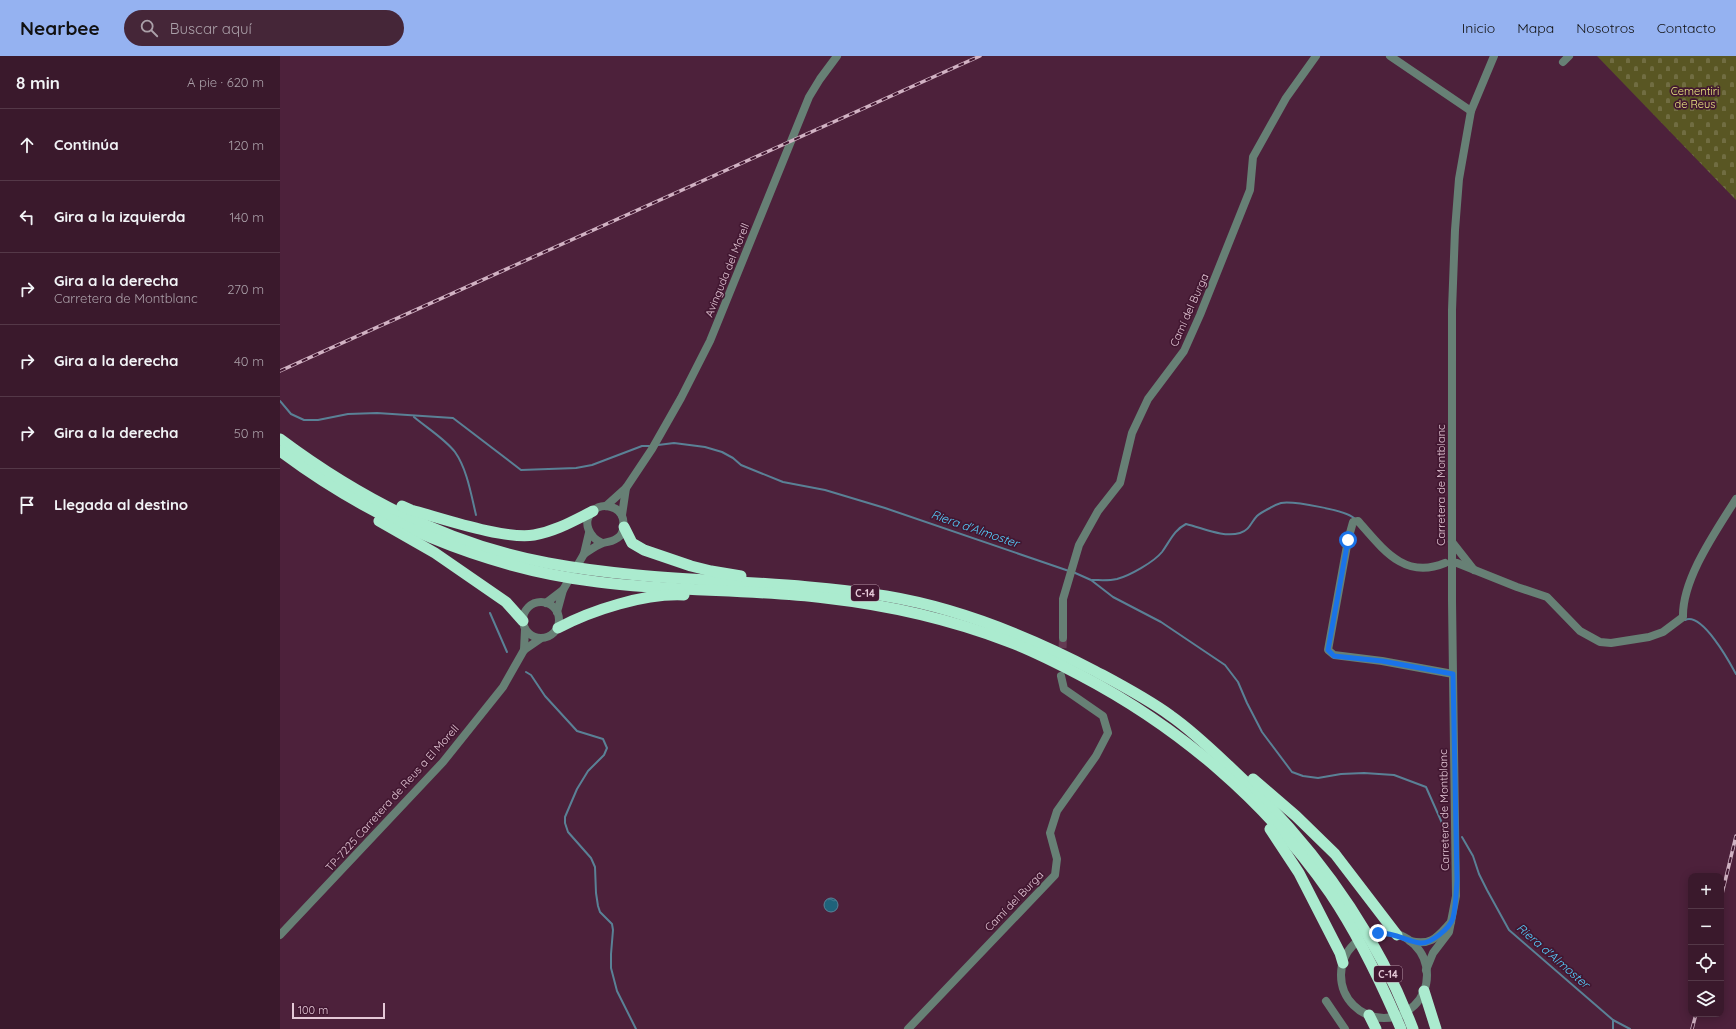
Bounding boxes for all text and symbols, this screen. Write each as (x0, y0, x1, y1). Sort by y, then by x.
search box (124, 10, 404, 46)
text: Nearbee (20, 16, 100, 40)
icon: search (138, 17, 160, 39)
text: Buscar aquí (170, 19, 252, 38)
text: Inicio (1462, 19, 1495, 37)
text: Mapa (1517, 19, 1554, 37)
text: Nosotros (1576, 19, 1635, 37)
text: Contacto (1657, 19, 1716, 37)
text: 8 min (16, 72, 60, 93)
text: A pie · 620 m (187, 74, 264, 90)
park label: Cementiri de Reus (1671, 84, 1719, 111)
icon: ahead (16, 134, 38, 156)
text: Continúa (54, 135, 119, 154)
text: 120 m (229, 137, 264, 153)
icon: left (16, 206, 38, 228)
text: Gira a la izquierda (54, 207, 186, 226)
text: 140 m (229, 209, 264, 225)
street label: Avinguda del Morell (702, 221, 752, 319)
text: Gira a la derecha (54, 271, 179, 290)
street label: Camí del Burga (1167, 271, 1211, 349)
icon: right (16, 278, 38, 300)
text: 270 m (227, 281, 264, 297)
text: Carretera de Montblanc (54, 290, 198, 306)
icon: right (16, 350, 38, 372)
text: Gira a la derecha (54, 351, 179, 370)
text: 40 m (234, 353, 264, 369)
icon: right (16, 422, 38, 444)
text: Gira a la derecha (54, 423, 179, 442)
street label: Carretera de Montblanc (1434, 424, 1448, 546)
text: 50 m (234, 425, 264, 441)
icon: arrive (16, 494, 38, 516)
text: Llegada al destino (54, 495, 188, 514)
water label: Riera d'Almoster (929, 506, 1022, 551)
route start (1339, 531, 1357, 549)
road number: C-14 (851, 585, 879, 601)
street label: TP-7225 Carretera de Reus a El Morell (322, 722, 462, 874)
street label: Carretera de Montblanc (1436, 749, 1452, 871)
street label: Camí del Burga (982, 868, 1046, 934)
map controls (1688, 873, 1724, 1017)
button: + (1688, 873, 1724, 909)
button: − (1688, 909, 1724, 945)
water label: Riera d'Almoster (1514, 920, 1594, 992)
route end (1369, 924, 1387, 942)
button: locate (1688, 945, 1724, 981)
road number: C-14 (1374, 966, 1402, 982)
button: layers (1688, 981, 1724, 1017)
scale bar (292, 1001, 385, 1020)
text: 100 m (298, 1003, 328, 1017)

